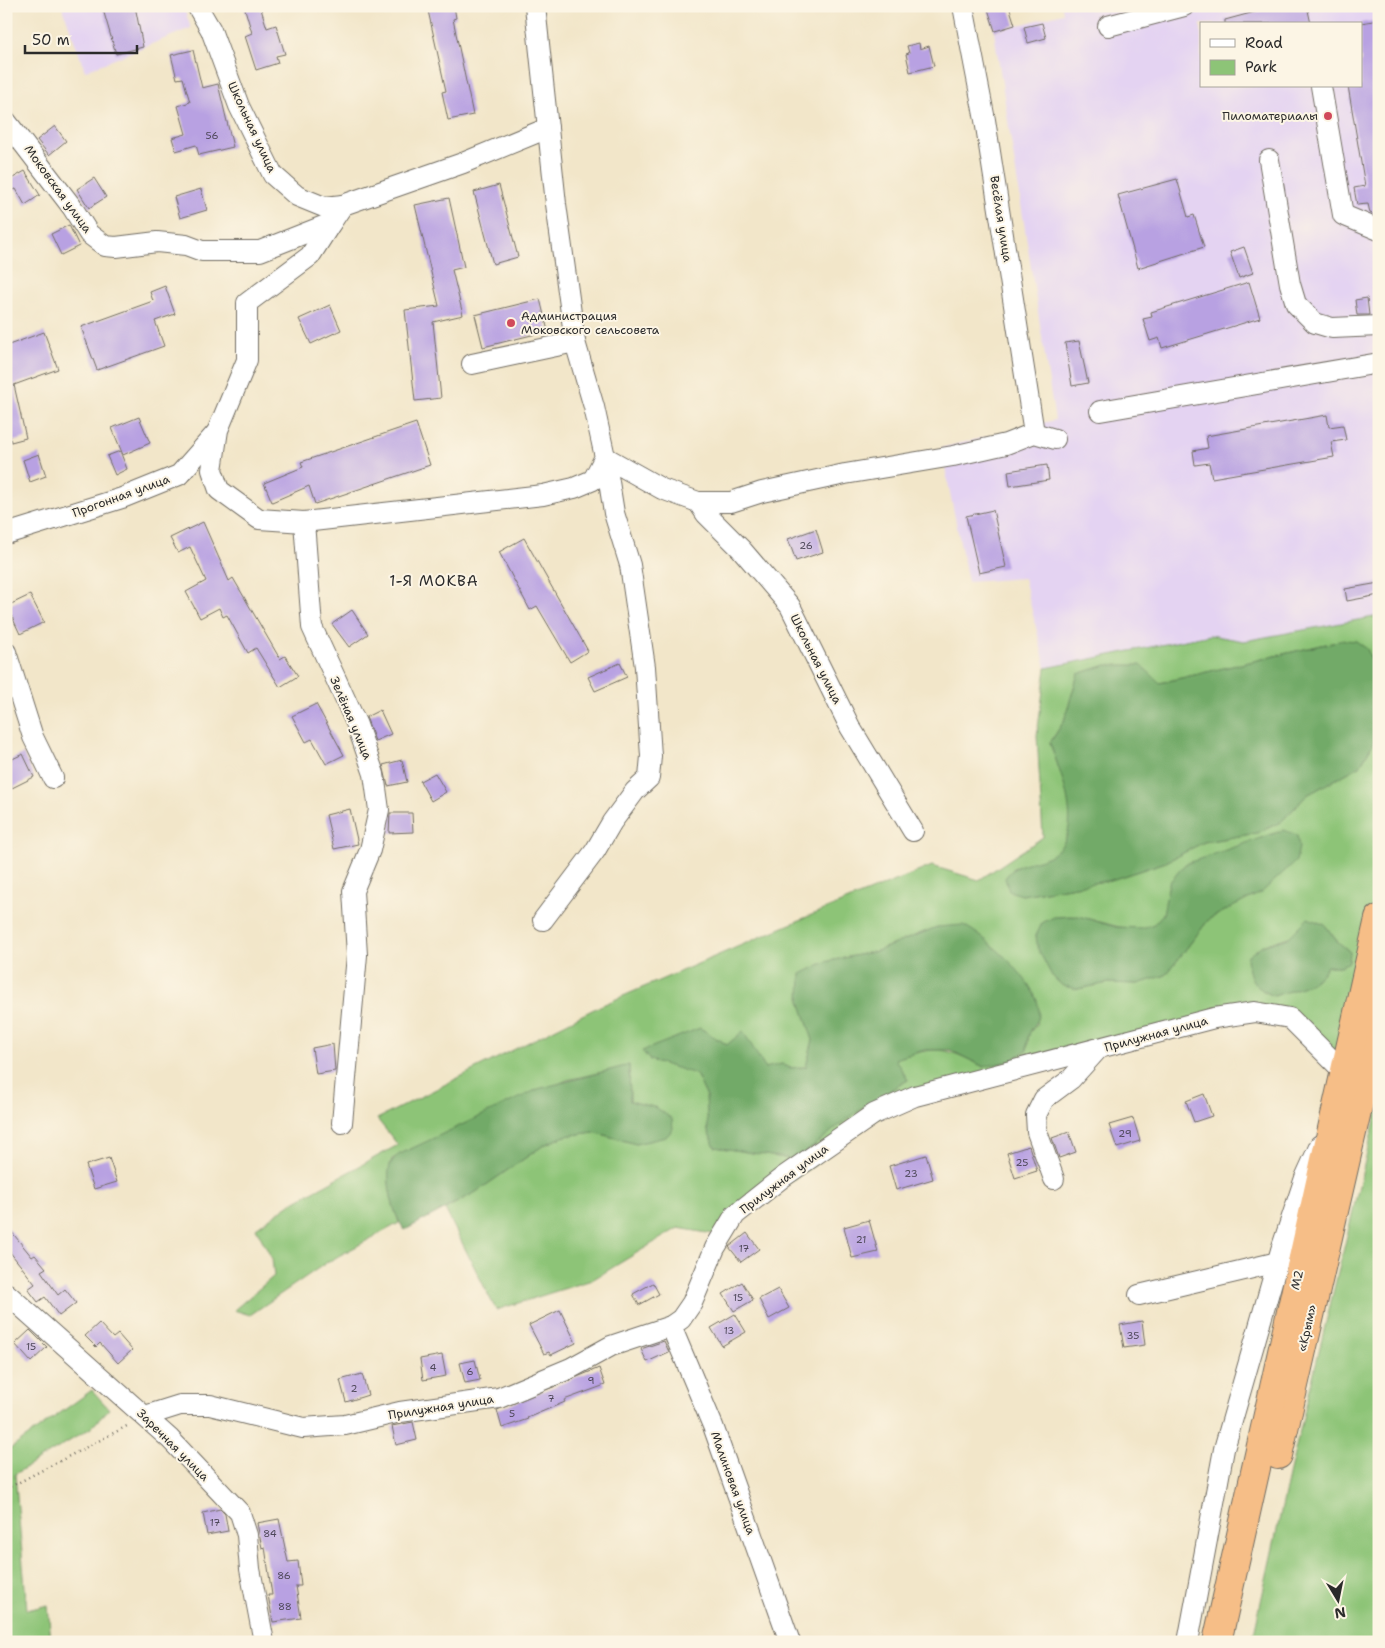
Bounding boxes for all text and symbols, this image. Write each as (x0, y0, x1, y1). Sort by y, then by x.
scale bar (25, 22, 138, 54)
legend (1200, 22, 1362, 88)
text: 50 m (32, 30, 70, 50)
text: Road (1245, 33, 1283, 53)
text: Park (1245, 57, 1277, 77)
street label: Школьная улица (224, 79, 280, 176)
place label: Пиломатериалы (1222, 108, 1318, 124)
marker: Пиломатериалы (1322, 110, 1334, 122)
house number: 56 (206, 129, 218, 142)
street label: Моковская улица (21, 142, 96, 237)
street label: Весёлая улица (986, 175, 1016, 264)
place label: Администрация Моковского сельсовета (521, 308, 660, 338)
marker: Администрация Моковского сельсовета (505, 317, 517, 329)
street label: Прогонная улица (70, 471, 172, 521)
house number: 26 (799, 539, 813, 552)
district label: 1-Я МОКВА (389, 571, 479, 591)
street label: Школьная улица (786, 611, 846, 707)
street label: Зелёная улица (326, 674, 376, 762)
street label: Прилужная улица (1103, 1012, 1210, 1055)
house number: 29 (1118, 1127, 1132, 1140)
street label: Прилужная улица (737, 1140, 832, 1217)
house number: 25 (1016, 1156, 1028, 1169)
house number: 23 (904, 1167, 918, 1180)
house number: 21 (856, 1233, 866, 1246)
house number: 17 (739, 1242, 749, 1255)
street label: М2 (1287, 1269, 1307, 1291)
house number: 15 (733, 1291, 743, 1304)
street label: «Крым» (1294, 1303, 1320, 1353)
house number: 13 (724, 1324, 734, 1337)
house number: 35 (1127, 1329, 1139, 1342)
house number: 15 (26, 1340, 36, 1353)
house number: 4 (430, 1361, 437, 1374)
house number: 6 (467, 1365, 474, 1378)
house number: 9 (588, 1374, 595, 1387)
house number: 2 (351, 1382, 358, 1395)
street label: Прилужная улица (387, 1391, 495, 1423)
house number: 7 (548, 1392, 555, 1405)
street label: Заречная улица (134, 1406, 213, 1485)
house number: 5 (509, 1407, 515, 1420)
street label: Малиновая улица (707, 1429, 759, 1537)
house number: 17 (210, 1516, 220, 1529)
house number: 84 (263, 1527, 277, 1540)
house number: 86 (277, 1569, 291, 1582)
north arrow (1312, 1576, 1362, 1626)
house number: 88 (278, 1600, 292, 1613)
text: N (1333, 1603, 1347, 1623)

